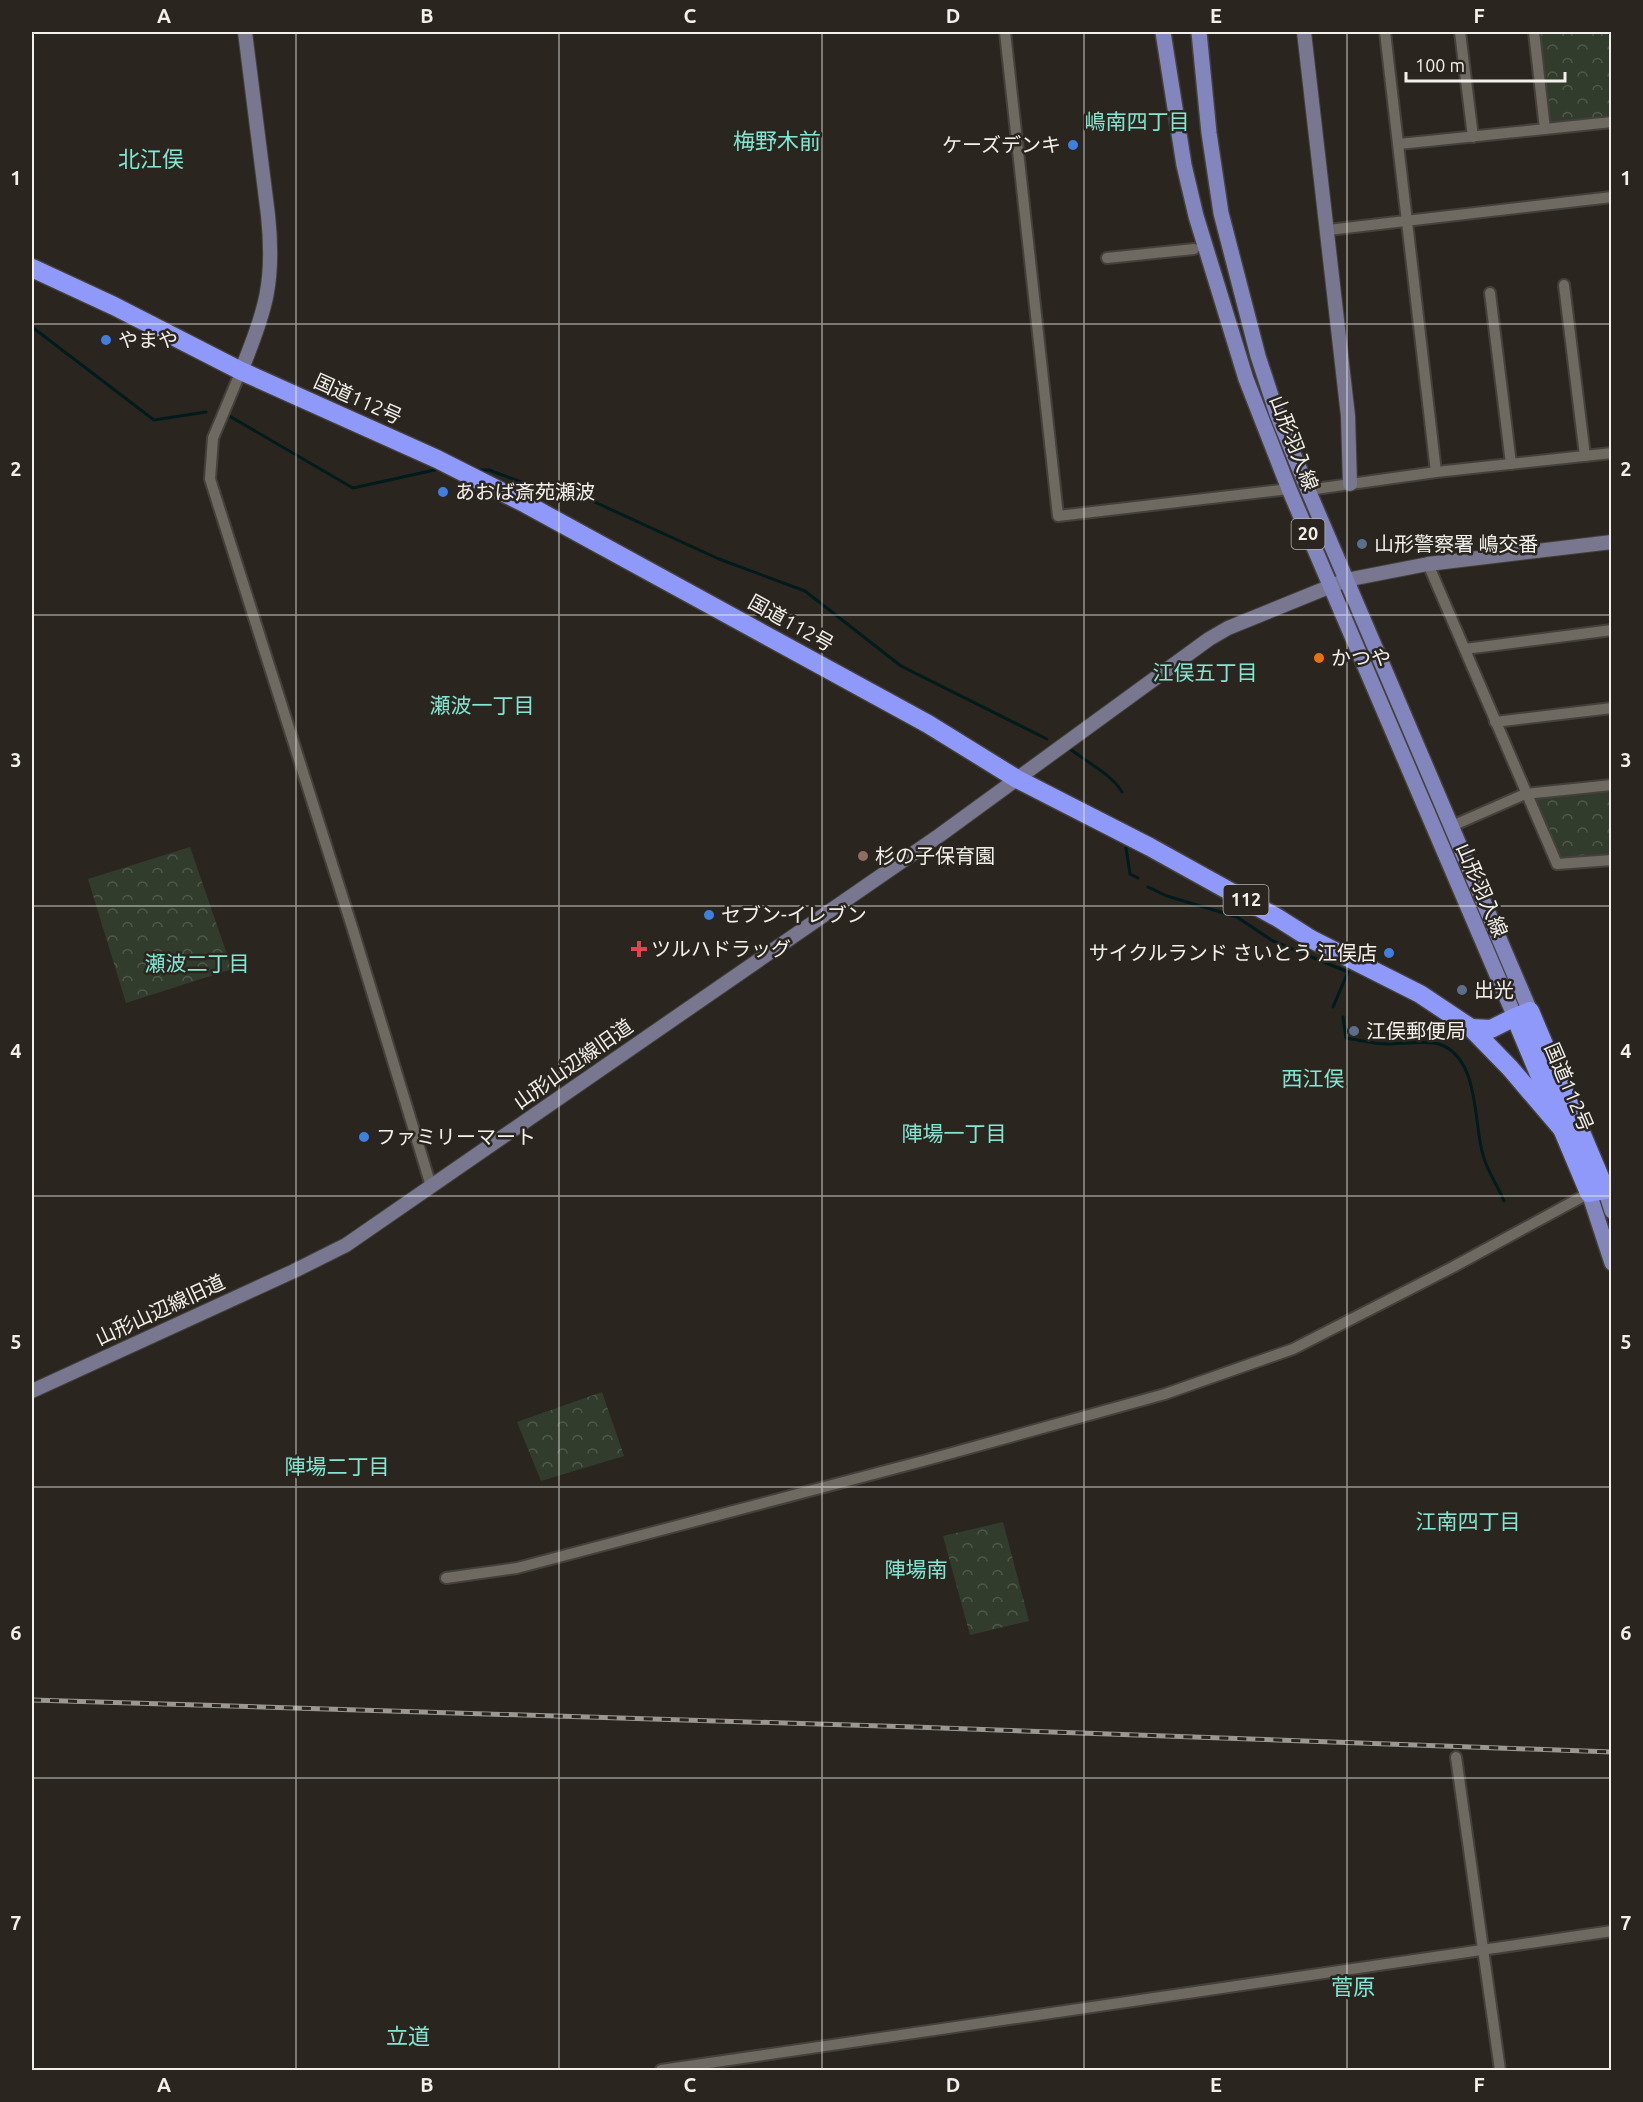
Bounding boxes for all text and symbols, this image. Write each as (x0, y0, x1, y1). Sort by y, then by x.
text: A (157, 4, 171, 27)
text: B (420, 4, 434, 27)
text: C (684, 4, 697, 27)
text: D (946, 4, 960, 27)
text: E (1210, 4, 1222, 27)
text: F (1473, 4, 1485, 27)
scale bar (1406, 45, 1565, 83)
text: 100 m (1415, 55, 1465, 75)
district label: 嶋南四丁目 (1085, 109, 1190, 133)
district label: 梅野木前 (733, 128, 821, 153)
place label: ケーズデンキ (942, 133, 1061, 156)
marker: ケーズデンキ (1066, 138, 1080, 152)
district label: 北江俣 (118, 146, 184, 171)
text: 1 (10, 166, 22, 189)
text: 1 (1620, 166, 1632, 189)
place label: やまや (118, 328, 178, 351)
marker: やまや (99, 333, 113, 347)
street label: 国道112号 (311, 369, 406, 428)
street label: 山形羽入線 (1266, 392, 1323, 494)
text: 2 (10, 457, 22, 480)
text: 2 (1620, 457, 1632, 480)
place label: あおば斎苑瀬波 (455, 480, 595, 503)
marker: あおば斎苑瀬波 (436, 485, 450, 499)
road number: 20 (1292, 519, 1324, 549)
place label: 山形警察署 嶋交番 (1374, 532, 1539, 555)
marker: 山形警察署 嶋交番 (1355, 537, 1369, 551)
street label: 国道112号 (745, 590, 838, 655)
place label: かつや (1331, 646, 1391, 669)
marker: かつや (1312, 651, 1326, 665)
district label: 江俣五丁目 (1153, 660, 1258, 684)
district label: 瀬波一丁目 (430, 693, 535, 717)
text: 3 (10, 748, 22, 771)
text: 3 (1620, 748, 1632, 771)
street label: 山形羽入線 (1452, 839, 1513, 940)
place label: 杉の子保育園 (875, 844, 995, 867)
marker: 杉の子保育園 (856, 849, 870, 863)
road number: 112 (1224, 885, 1268, 915)
place label: セブン-イレブン (721, 903, 867, 926)
marker: セブン-イレブン (702, 908, 716, 922)
place label: ツルハドラッグ (651, 937, 791, 960)
place label: サイクルランド さいとう 江俣店 (1089, 941, 1377, 964)
marker: ツルハドラッグ (632, 942, 646, 956)
marker: サイクルランド さいとう 江俣店 (1382, 946, 1396, 960)
district label: 瀬波二丁目 (145, 951, 250, 975)
place label: 出光 (1474, 978, 1514, 1001)
marker: 出光 (1455, 983, 1469, 997)
street label: 山形山辺線旧道 (509, 1014, 637, 1113)
place label: 江俣郵便局 (1366, 1019, 1466, 1042)
marker: 江俣郵便局 (1347, 1024, 1361, 1038)
text: 4 (10, 1039, 22, 1062)
street label: 国道112号 (1541, 1039, 1598, 1134)
text: 4 (1620, 1039, 1632, 1062)
district label: 西江俣 (1282, 1066, 1345, 1090)
district label: 陣場一丁目 (902, 1121, 1007, 1145)
place label: ファミリーマート (376, 1125, 536, 1148)
marker: ファミリーマート (357, 1130, 371, 1144)
street label: 山形山辺線旧道 (91, 1270, 228, 1350)
text: 5 (10, 1330, 22, 1353)
text: 5 (1620, 1330, 1632, 1353)
district label: 陣場二丁目 (285, 1454, 390, 1478)
district label: 江南四丁目 (1416, 1509, 1521, 1533)
district label: 陣場南 (885, 1557, 948, 1581)
text: 6 (10, 1621, 22, 1644)
text: 6 (1620, 1621, 1632, 1644)
text: 7 (10, 1911, 22, 1934)
text: 7 (1620, 1911, 1632, 1934)
district label: 菅原 (1331, 1974, 1375, 1999)
district label: 立道 (386, 2023, 430, 2048)
text: A (157, 2073, 171, 2096)
text: B (420, 2073, 434, 2096)
text: C (684, 2073, 697, 2096)
text: D (946, 2073, 960, 2096)
text: E (1210, 2073, 1222, 2096)
text: F (1473, 2073, 1485, 2096)

